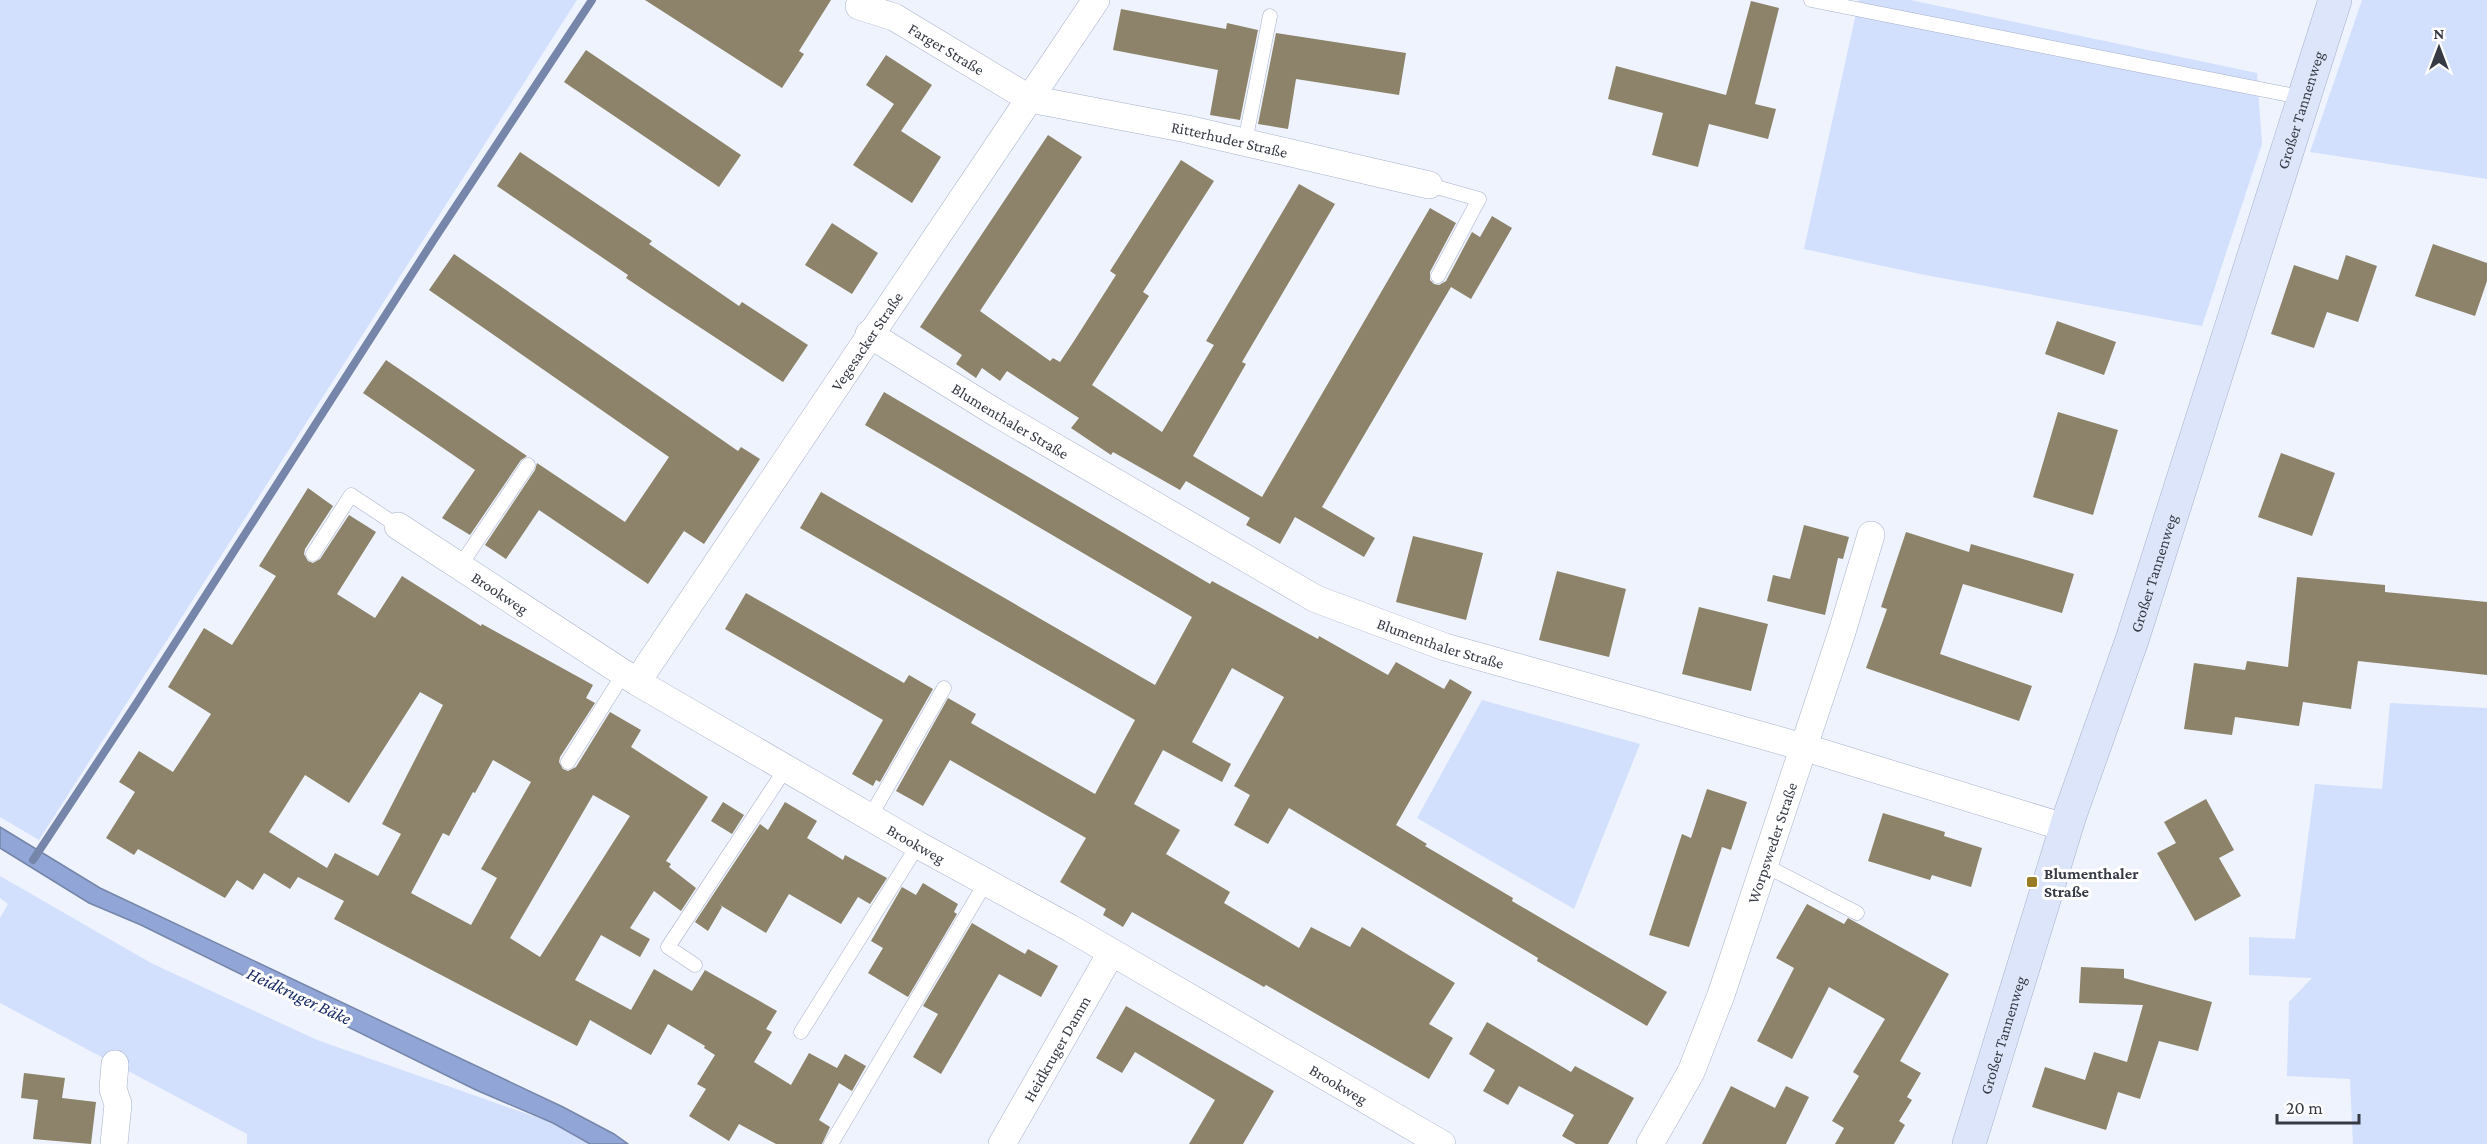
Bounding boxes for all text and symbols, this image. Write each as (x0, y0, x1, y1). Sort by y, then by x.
north arrow (2409, 18, 2469, 78)
street label: Farger Straße (905, 20, 987, 78)
text: N (2434, 25, 2445, 42)
street label: Großer Tannenweg (2274, 49, 2328, 171)
street label: Ritterhuder Straße (1170, 118, 1289, 161)
street label: Vegesacker Straße (828, 289, 906, 394)
street label: Blumenthaler Straße (949, 380, 1072, 462)
street label: Großer Tannenweg (2127, 512, 2181, 634)
street label: Brookweg (469, 569, 531, 619)
street label: Blumenthaler Straße (1375, 615, 1506, 672)
street label: Worpsweder Straße (1744, 780, 1800, 906)
street label: Brookweg (884, 821, 948, 868)
place label: Blumenthaler Straße (2044, 865, 2139, 900)
marker: Blumenthaler Straße (2025, 875, 2039, 889)
water label: Heidkruger Bäke (244, 963, 354, 1029)
street label: Großer Tannenweg (1977, 974, 2030, 1096)
street label: Heidkruger Damm (1020, 993, 1094, 1105)
street label: Brookweg (1306, 1061, 1370, 1109)
scale bar (2277, 1087, 2360, 1125)
text: 20 m (2286, 1098, 2323, 1118)

